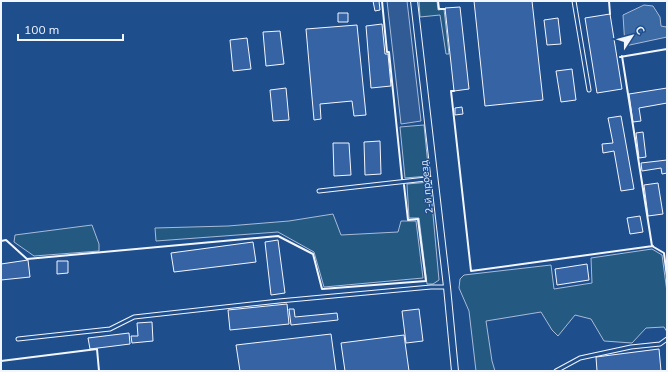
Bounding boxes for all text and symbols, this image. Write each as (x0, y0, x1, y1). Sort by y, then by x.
scale bar (18, 16, 123, 42)
north arrow (612, 16, 652, 56)
text: 100 m (24, 22, 59, 37)
text: С (632, 23, 648, 38)
street label: 2-й проезд (417, 160, 436, 214)

